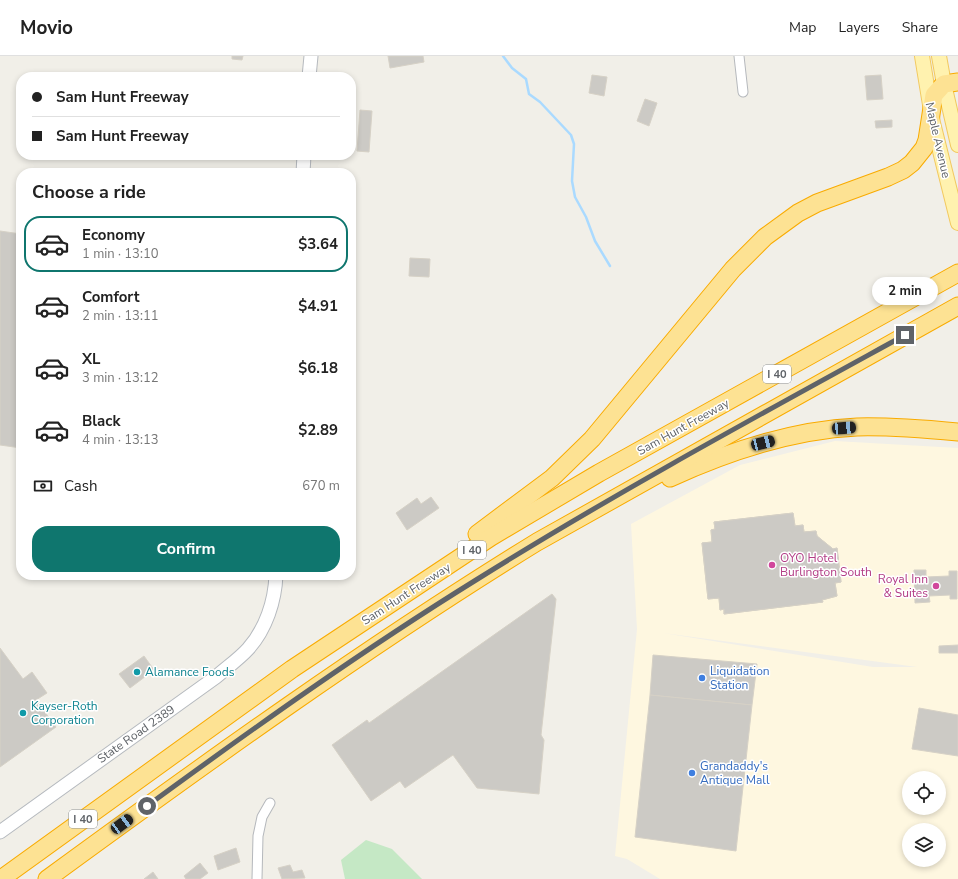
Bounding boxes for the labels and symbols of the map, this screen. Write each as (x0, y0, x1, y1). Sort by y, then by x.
street label: Maple Avenue (921, 100, 955, 180)
callout: 2 min (872, 277, 938, 305)
route end (896, 326, 914, 344)
road number: I 40 (763, 365, 791, 383)
street label: Sam Hunt Freeway (634, 395, 733, 459)
car (832, 421, 856, 435)
car (750, 434, 776, 452)
road number: I 40 (458, 541, 486, 559)
place label: OYO Hotel Burlington South (780, 550, 872, 580)
street label: Sam Hunt Freeway (359, 559, 454, 629)
marker: OYO Hotel Burlington South (767, 560, 777, 570)
place label: Royal Inn & Suites (878, 571, 928, 601)
marker: Royal Inn & Suites (931, 581, 941, 591)
place label: Liquidation Station (710, 663, 770, 693)
place label: Alamance Foods (145, 664, 235, 680)
marker: Alamance Foods (132, 667, 142, 677)
marker: Liquidation Station (697, 673, 707, 683)
place label: Kayser-Roth Corporation (31, 698, 98, 728)
street label: State Road 2389 (94, 701, 178, 767)
marker: Kayser-Roth Corporation (18, 708, 28, 718)
place label: Grandaddy's Antique Mall (700, 758, 770, 788)
marker: Grandaddy's Antique Mall (687, 768, 697, 778)
route start (138, 797, 156, 815)
road number: I 40 (69, 810, 97, 828)
car (109, 812, 135, 836)

